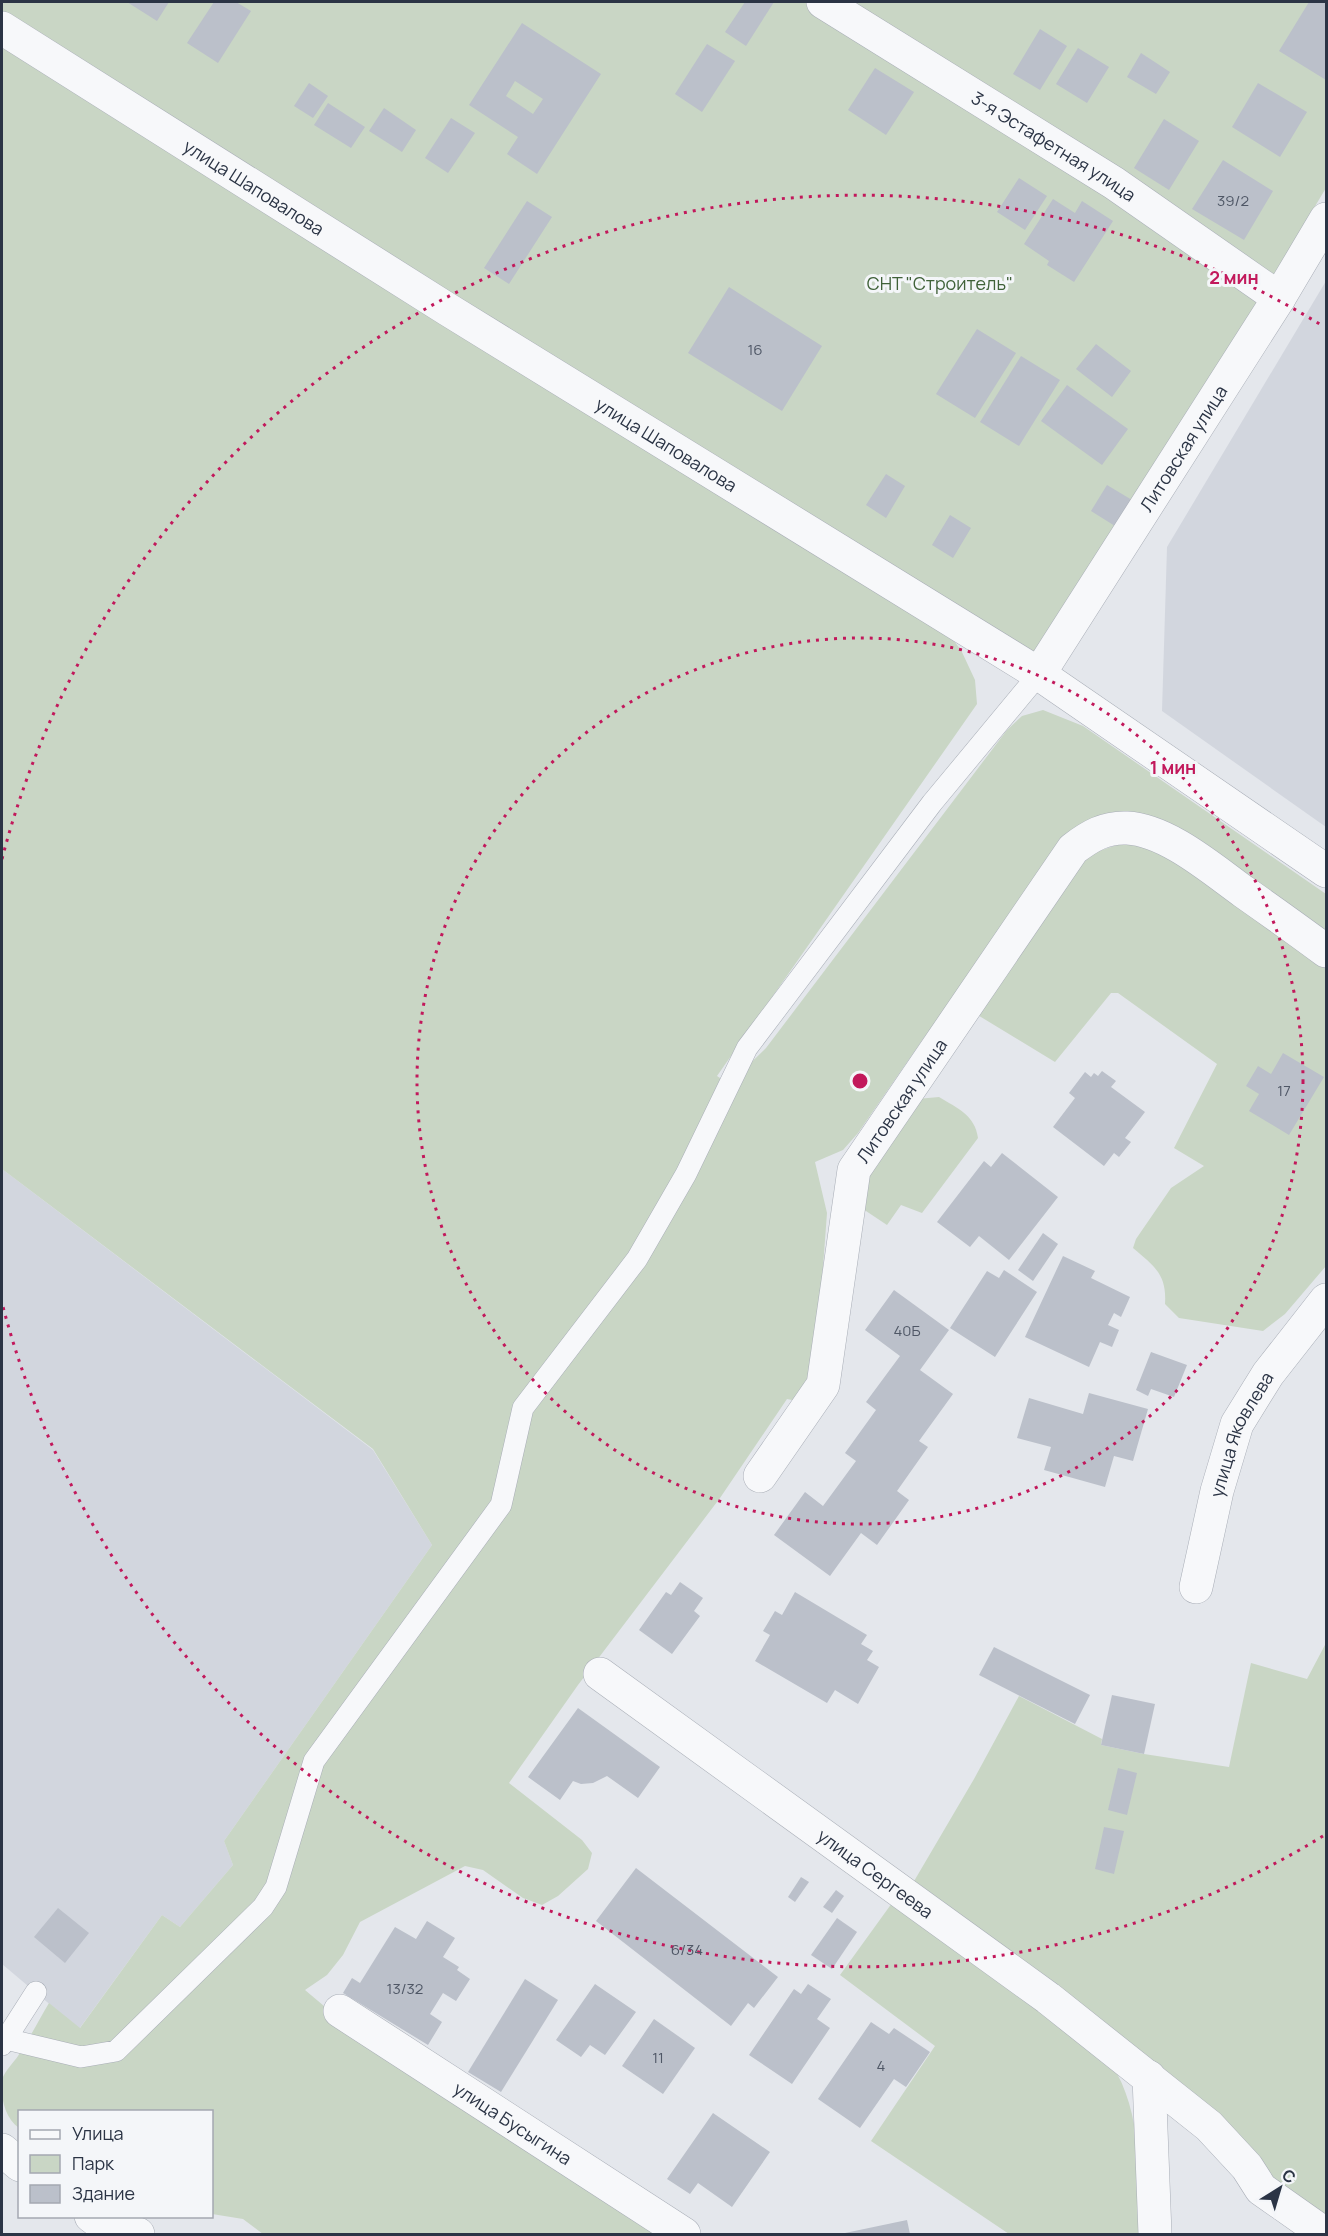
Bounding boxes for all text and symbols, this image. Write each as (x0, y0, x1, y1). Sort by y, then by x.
street label: 3-я Эстафетная улица (967, 85, 1141, 207)
street label: улица Шаповалова (179, 134, 329, 241)
house number: 39/2 (1217, 190, 1249, 211)
text: 2 мин (1209, 265, 1259, 289)
park label: СНТ "Строитель" (867, 271, 1013, 295)
house number: 16 (747, 339, 763, 360)
street label: Литовская улица (1134, 380, 1232, 516)
street label: улица Шаповалова (591, 392, 742, 497)
text: 1 мин (1150, 755, 1196, 779)
street label: Литовская улица (851, 1034, 952, 1167)
centre of rings (850, 1071, 870, 1091)
house number: 17 (1277, 1080, 1291, 1101)
house number: 40Б (893, 1320, 921, 1341)
street label: улица Яковлева (1204, 1367, 1279, 1499)
street label: улица Сергеева (813, 1823, 938, 1923)
house number: 6/34 (671, 1939, 703, 1960)
house number: 13/32 (387, 1978, 423, 1999)
house number: 11 (652, 2047, 664, 2068)
house number: 4 (877, 2055, 886, 2076)
street label: улица Бусыгина (449, 2076, 576, 2170)
legend (18, 2110, 213, 2218)
text: Улица (72, 2121, 124, 2145)
text: Парк (72, 2151, 115, 2175)
north arrow (1250, 2158, 1310, 2218)
text: С (1278, 2164, 1301, 2188)
text: Здание (72, 2181, 135, 2205)

